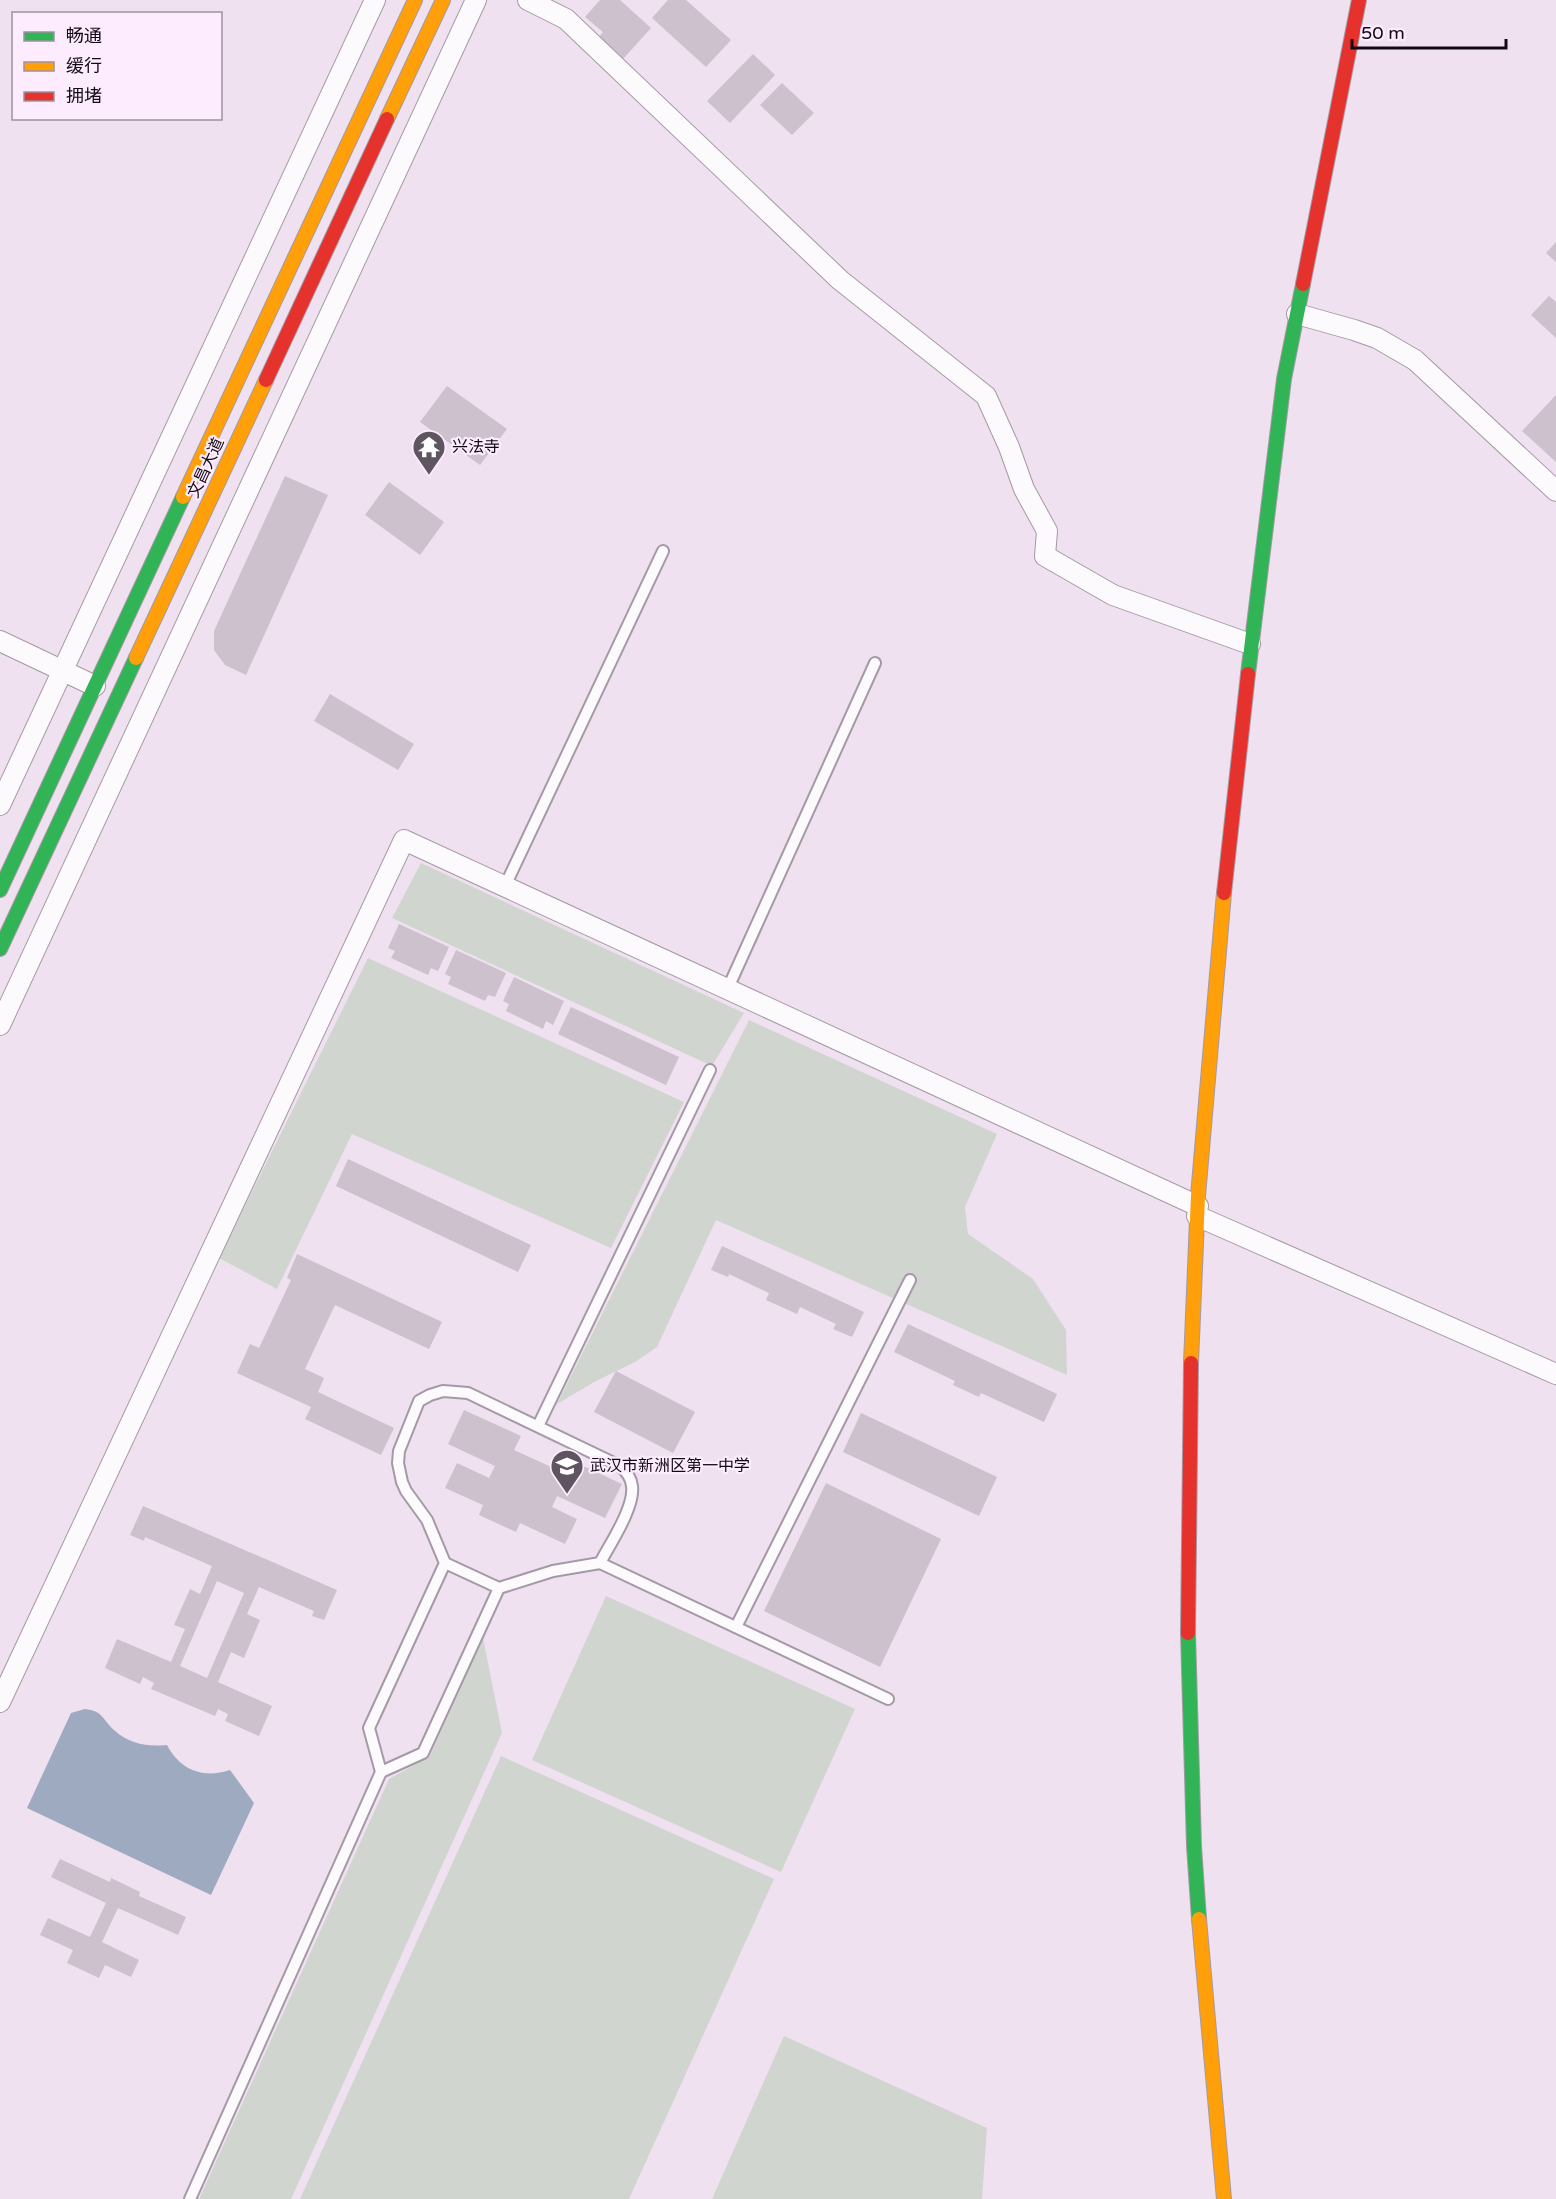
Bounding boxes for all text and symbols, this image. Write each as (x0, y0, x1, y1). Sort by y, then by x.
legend (12, 12, 222, 120)
scale bar (1352, 12, 1506, 50)
text: 50 m (1361, 22, 1405, 44)
text: 畅通 (66, 25, 102, 47)
text: 缓行 (66, 55, 102, 77)
text: 拥堵 (66, 85, 102, 107)
temple icon: 兴法寺 (411, 429, 447, 476)
street label: 文昌大道 (183, 435, 229, 501)
place label: 兴法寺 (452, 437, 500, 457)
school or university icon: 武汉市新洲区第一中学 (549, 1448, 585, 1495)
place label: 武汉市新洲区第一中学 (590, 1456, 750, 1476)

